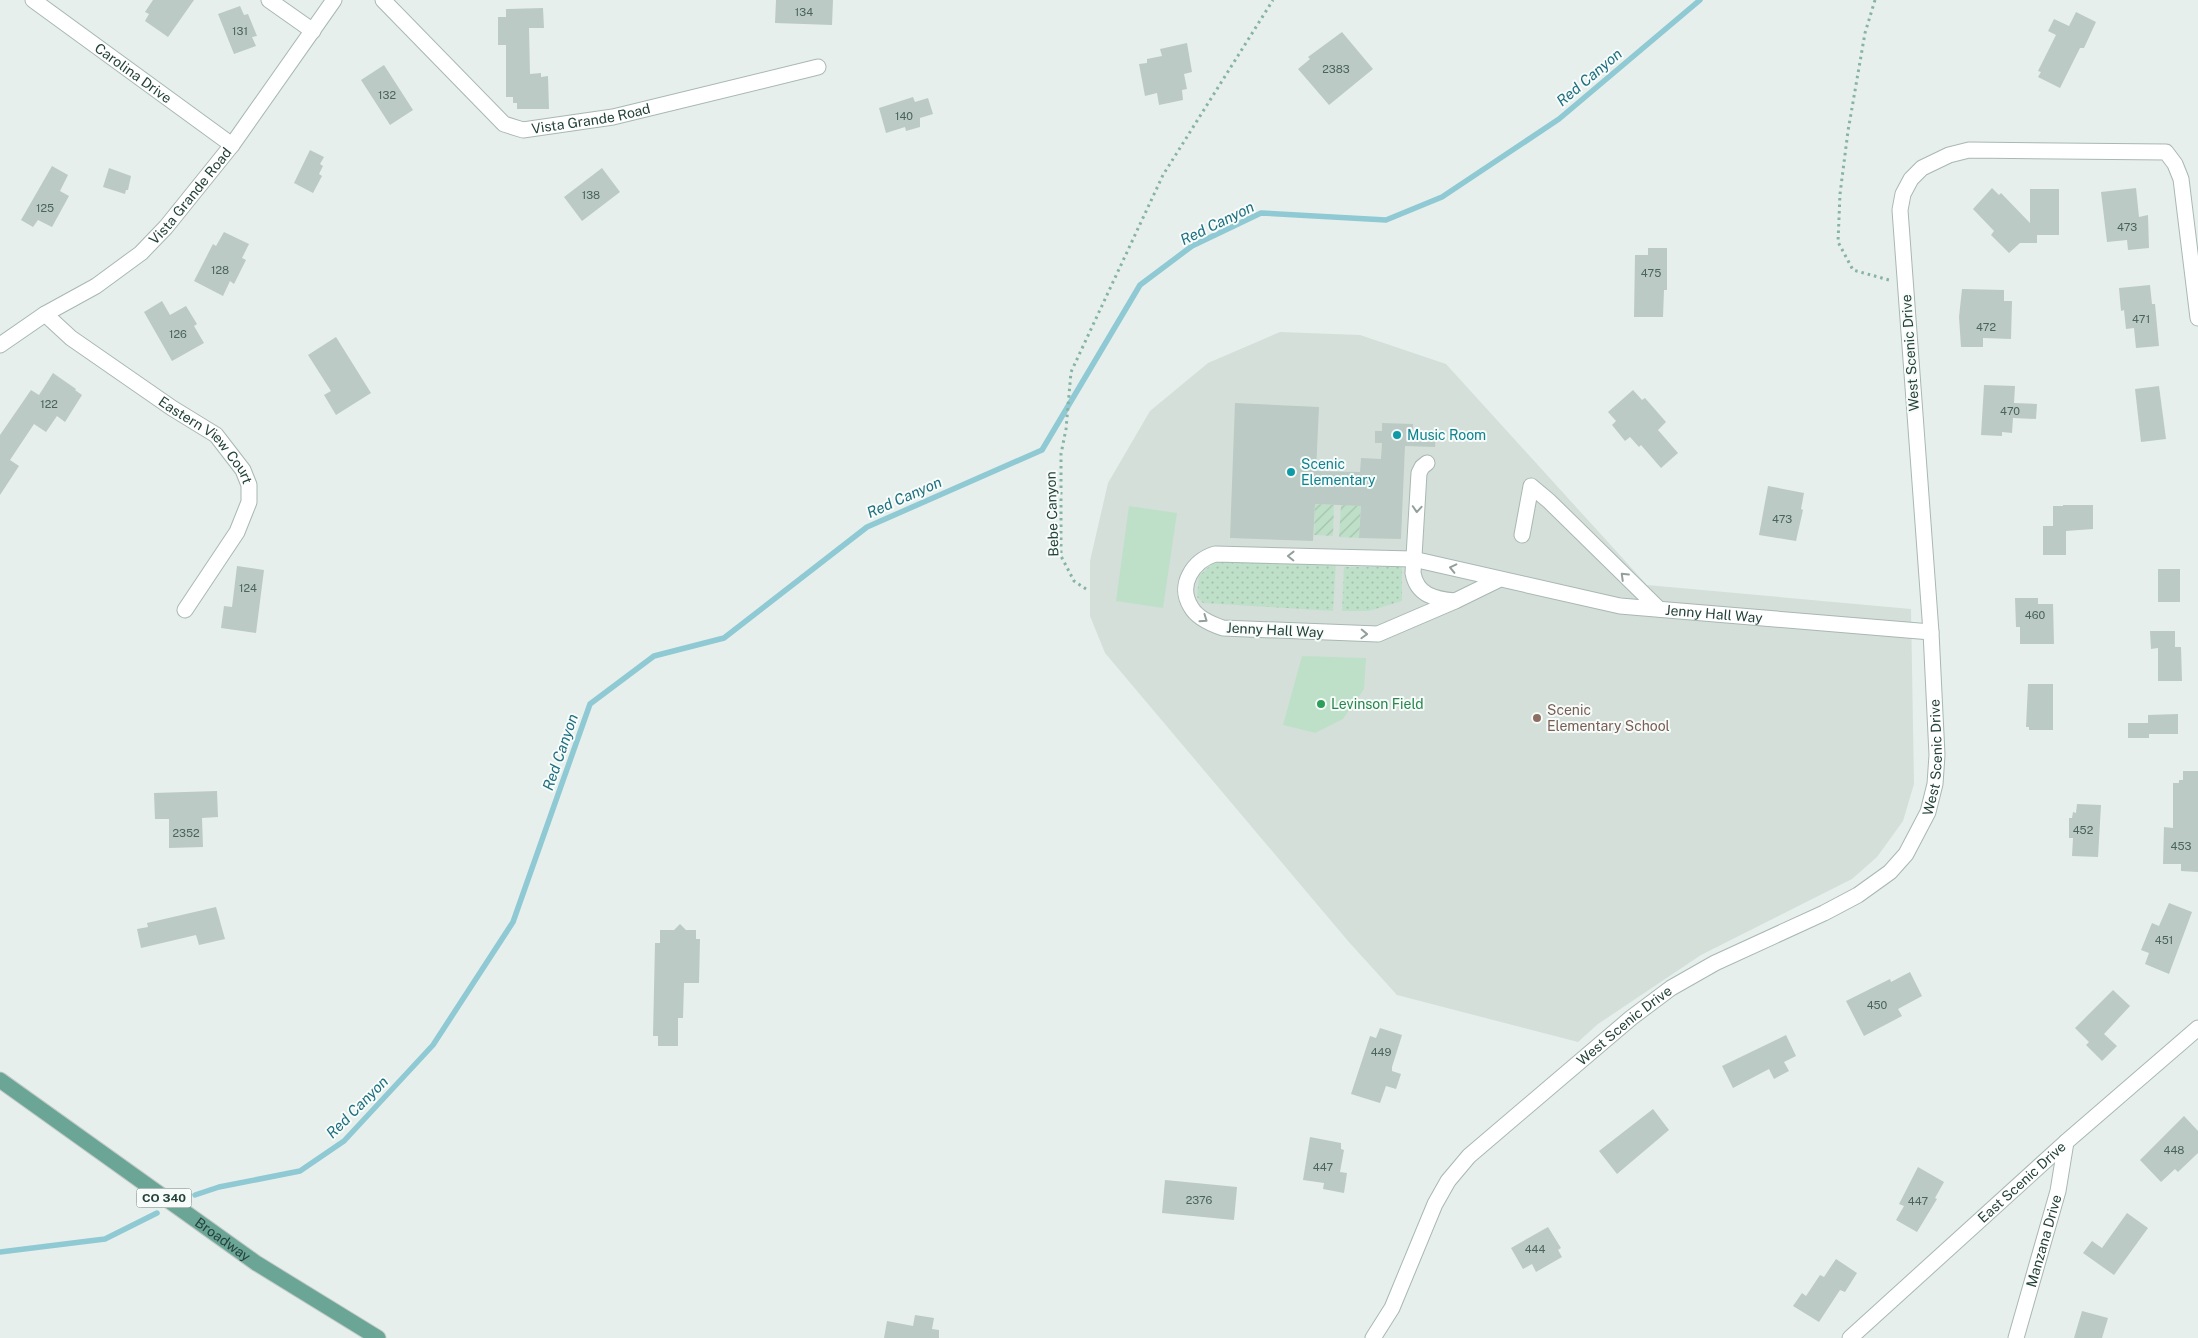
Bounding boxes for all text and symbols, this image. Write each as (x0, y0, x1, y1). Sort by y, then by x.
house number: 134 (795, 6, 813, 18)
house number: 131 (232, 25, 248, 37)
street label: Carolina Drive (92, 40, 175, 106)
water label: Red Canyon (1553, 45, 1625, 109)
house number: 2383 (1322, 63, 1350, 75)
house number: 132 (378, 89, 396, 101)
street label: Vista Grande Road (530, 100, 652, 137)
house number: 140 (895, 110, 913, 122)
street label: Vista Grande Road (146, 144, 235, 248)
house number: 138 (582, 189, 600, 201)
water label: Red Canyon (1177, 198, 1257, 248)
house number: 125 (36, 202, 54, 214)
house number: 473 (2117, 221, 2137, 233)
house number: 128 (211, 264, 229, 276)
house number: 475 (1641, 267, 1661, 279)
street label: West Scenic Drive (1898, 294, 1922, 412)
house number: 471 (2132, 313, 2150, 325)
house number: 472 (1976, 321, 1997, 333)
house number: 126 (169, 328, 187, 340)
street label: Eastern View Court (155, 393, 256, 486)
house number: 122 (40, 398, 58, 410)
house number: 470 (2000, 405, 2020, 417)
place label: Music Room (1407, 427, 1486, 443)
marker: Music Room (1391, 429, 1403, 441)
place label: Scenic Elementary (1301, 456, 1376, 488)
marker: Scenic Elementary (1285, 466, 1297, 478)
street label: Bebe Canyon (1043, 471, 1061, 557)
water label: Red Canyon (864, 473, 944, 521)
one-way arrow (1411, 505, 1422, 513)
house number: 473 (1772, 513, 1792, 525)
one-way arrow (1287, 551, 1294, 561)
one-way arrow (1448, 563, 1457, 574)
one-way arrow (1620, 573, 1629, 582)
house number: 124 (239, 582, 257, 594)
street label: Jenny Hall Way (1664, 602, 1764, 626)
house number: 460 (2025, 609, 2045, 621)
one-way arrow (1198, 613, 1208, 622)
street label: Jenny Hall Way (1226, 619, 1325, 641)
one-way arrow (1360, 629, 1368, 639)
place label: Levinson Field (1331, 696, 1424, 712)
marker: Levinson Field (1315, 698, 1327, 710)
street label: West Scenic Drive (1919, 699, 1945, 817)
place label: Scenic Elementary School (1547, 702, 1670, 734)
water label: Red Canyon (539, 711, 581, 793)
marker: Scenic Elementary School (1531, 712, 1543, 724)
house number: 452 (2073, 824, 2094, 836)
house number: 2352 (172, 827, 200, 839)
house number: 453 (2171, 840, 2191, 852)
house number: 451 (2155, 934, 2173, 946)
street label: West Scenic Drive (1574, 982, 1675, 1069)
house number: 450 (1867, 999, 1888, 1011)
house number: 449 (1371, 1046, 1391, 1058)
water label: Red Canyon (323, 1073, 391, 1141)
street label: East Scenic Drive (1975, 1138, 2069, 1226)
house number: 448 (2164, 1144, 2184, 1156)
house number: 447 (1313, 1161, 1334, 1173)
road number: CO 340 (136, 1188, 192, 1208)
street label: Manzana Drive (2023, 1193, 2065, 1289)
house number: 2376 (1186, 1194, 1212, 1206)
house number: 447 (1908, 1195, 1929, 1207)
street label: Broadway (192, 1214, 254, 1265)
house number: 444 (1525, 1243, 1545, 1255)

